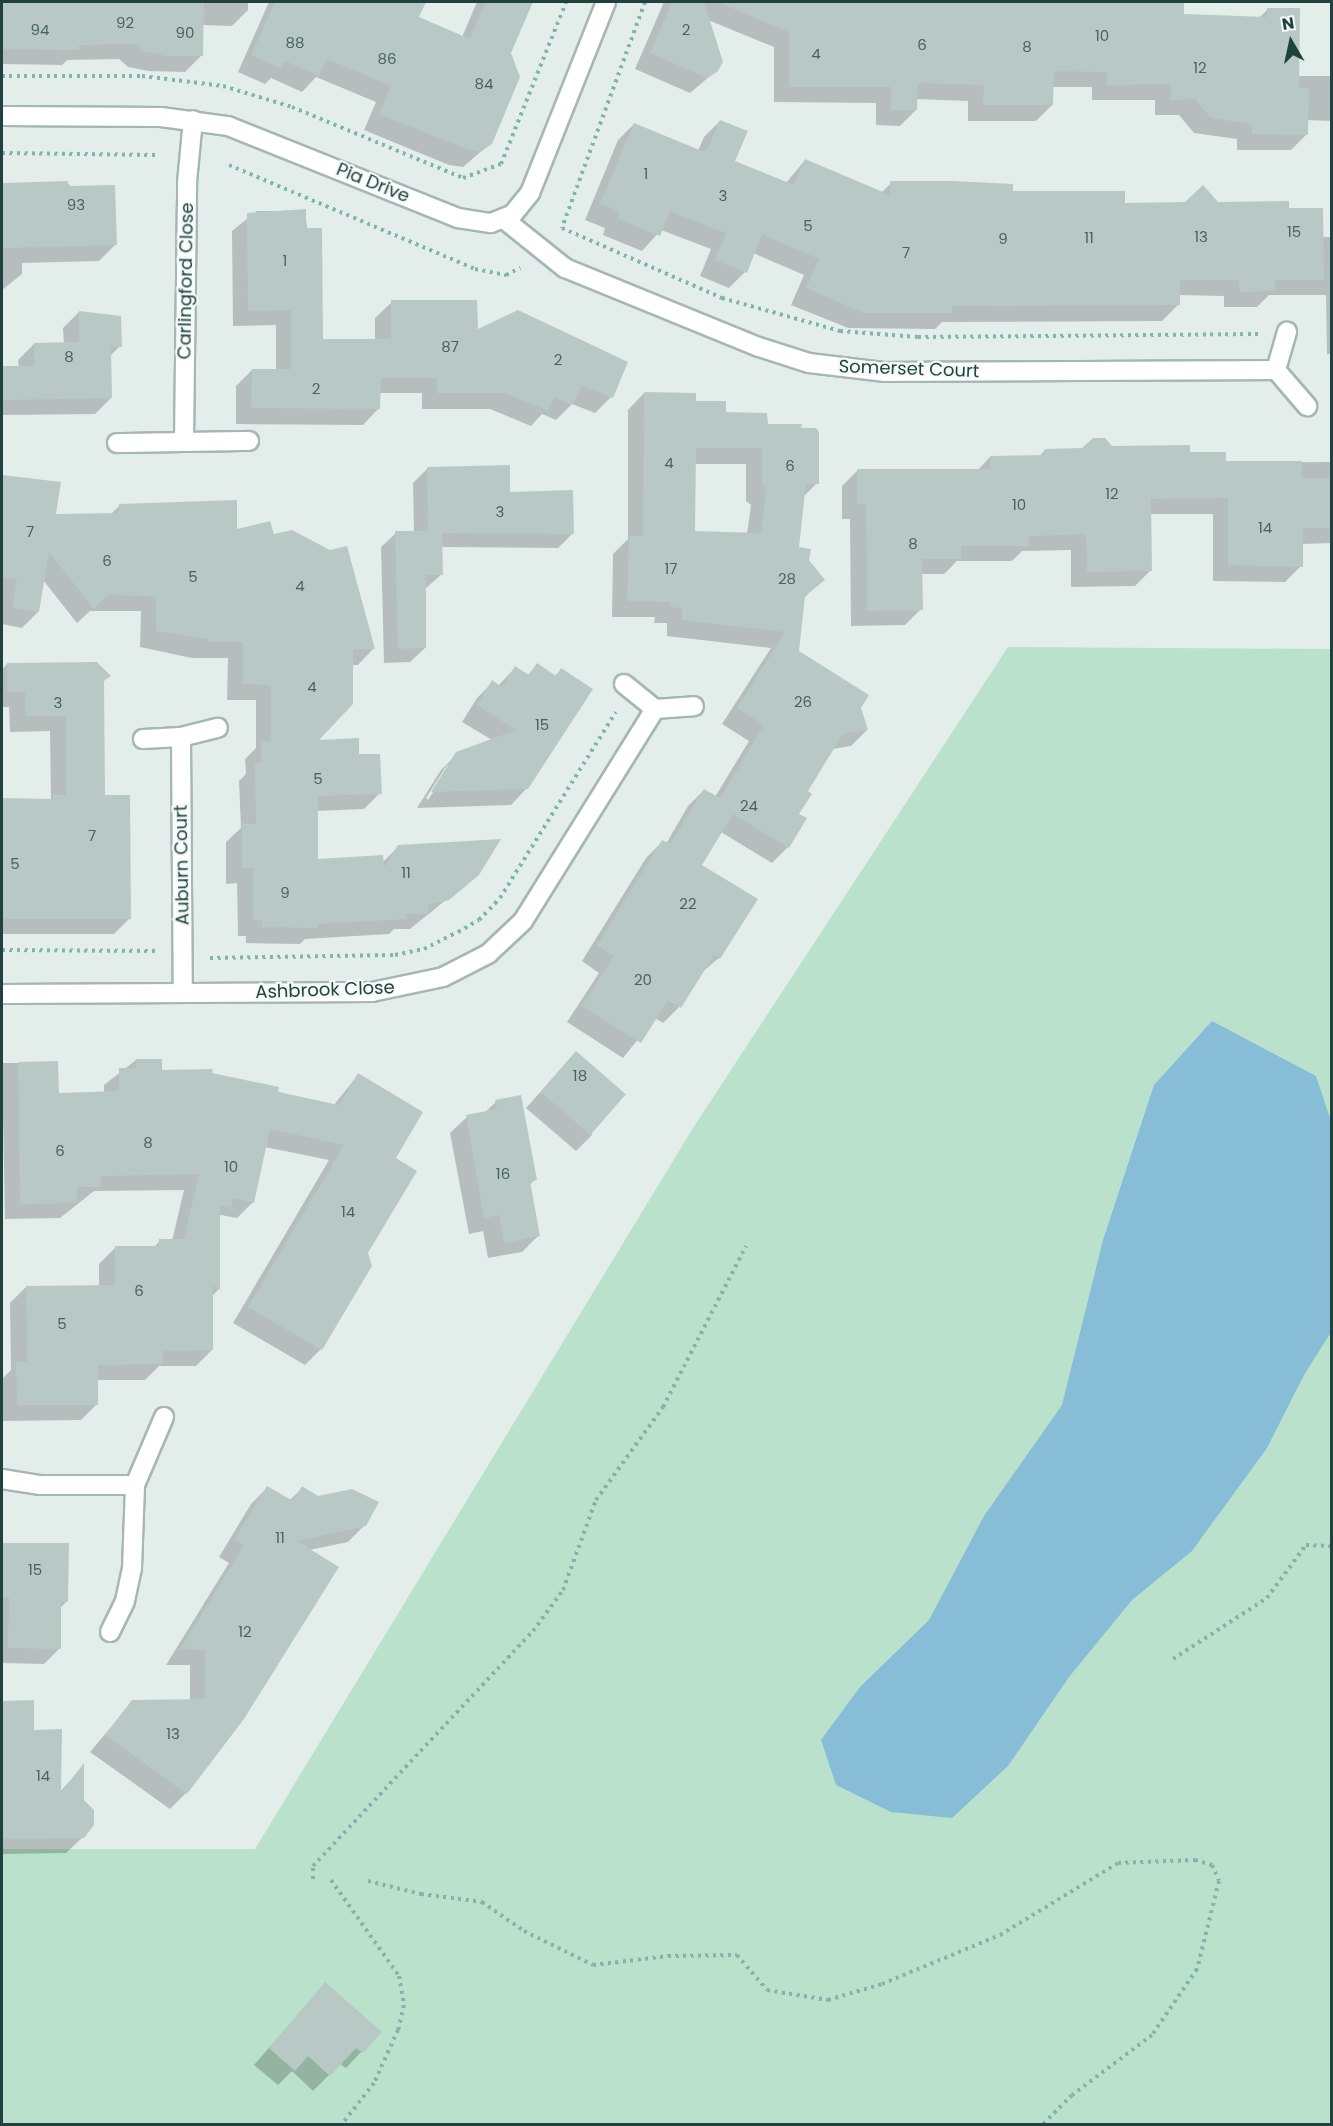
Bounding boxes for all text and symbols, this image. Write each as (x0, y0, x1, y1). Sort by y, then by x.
text: N (1280, 11, 1296, 36)
north arrow (1261, 12, 1321, 72)
house number: 92 (116, 14, 134, 32)
house number: 94 (31, 21, 49, 39)
house number: 2 (682, 21, 690, 39)
house number: 90 (176, 24, 194, 42)
house number: 10 (1095, 27, 1109, 45)
house number: 88 (286, 34, 304, 52)
house number: 6 (917, 36, 927, 54)
house number: 8 (1022, 38, 1032, 56)
house number: 4 (811, 45, 821, 63)
house number: 86 (378, 50, 396, 68)
house number: 12 (1193, 59, 1207, 77)
house number: 84 (475, 75, 493, 93)
street label: Pia Drive (333, 159, 413, 207)
house number: 1 (644, 165, 648, 183)
house number: 3 (719, 187, 727, 205)
house number: 93 (67, 196, 85, 214)
street label: Carlingford Close (174, 202, 198, 360)
house number: 5 (803, 217, 813, 235)
house number: 15 (1287, 223, 1301, 241)
house number: 13 (1194, 228, 1208, 246)
house number: 11 (1084, 229, 1094, 247)
house number: 9 (998, 230, 1008, 248)
house number: 7 (902, 244, 910, 262)
house number: 1 (283, 252, 287, 270)
house number: 87 (441, 338, 459, 356)
house number: 8 (64, 348, 74, 366)
house number: 2 (554, 351, 562, 369)
street label: Somerset Court (838, 356, 980, 382)
house number: 2 (312, 380, 320, 398)
house number: 4 (664, 454, 674, 472)
house number: 6 (785, 457, 795, 475)
house number: 12 (1105, 485, 1119, 503)
house number: 10 (1012, 496, 1026, 514)
house number: 3 (496, 503, 504, 521)
house number: 14 (1258, 519, 1272, 537)
house number: 7 (26, 523, 34, 541)
house number: 8 (908, 535, 918, 553)
house number: 6 (102, 552, 112, 570)
house number: 17 (665, 560, 677, 578)
house number: 5 (188, 568, 198, 586)
house number: 28 (778, 570, 796, 588)
house number: 4 (295, 577, 305, 595)
house number: 4 (307, 678, 317, 696)
house number: 26 (794, 693, 812, 711)
house number: 3 (54, 694, 62, 712)
house number: 15 (535, 716, 549, 734)
house number: 5 (313, 770, 323, 788)
house number: 24 (740, 797, 758, 815)
street label: Auburn Court (170, 805, 194, 925)
house number: 7 (88, 827, 96, 845)
house number: 5 (10, 855, 20, 873)
house number: 11 (401, 864, 411, 882)
house number: 9 (280, 884, 290, 902)
house number: 22 (679, 895, 697, 913)
house number: 20 (634, 971, 652, 989)
street label: Ashbrook Close (255, 977, 395, 1003)
house number: 18 (573, 1067, 587, 1085)
house number: 8 (143, 1134, 153, 1152)
house number: 6 (55, 1142, 65, 1160)
house number: 10 (224, 1158, 238, 1176)
house number: 16 (496, 1165, 510, 1183)
house number: 14 (341, 1203, 355, 1221)
house number: 6 (134, 1282, 144, 1300)
house number: 5 (57, 1315, 67, 1333)
house number: 11 (275, 1529, 285, 1547)
house number: 15 (28, 1561, 42, 1579)
house number: 12 (238, 1623, 252, 1641)
house number: 13 (166, 1725, 180, 1743)
house number: 14 (36, 1767, 50, 1785)

